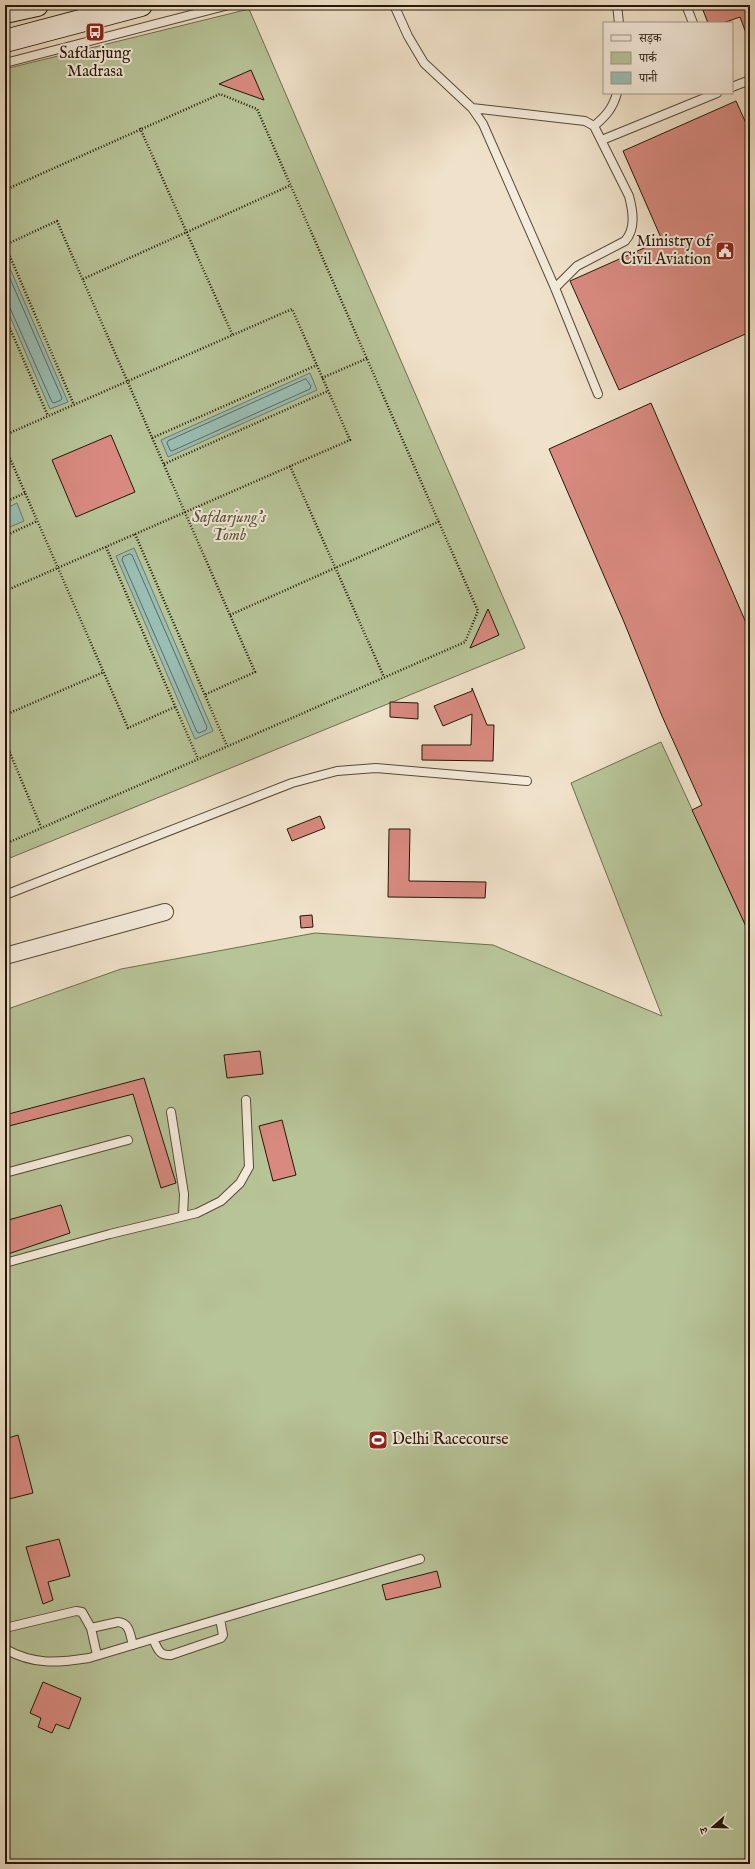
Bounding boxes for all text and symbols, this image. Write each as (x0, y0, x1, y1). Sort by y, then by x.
bus stop icon: Safdarjung Madrasa (84, 21, 106, 43)
legend (603, 22, 733, 94)
text: सड़क (638, 31, 663, 46)
place label: Safdarjung Madrasa (59, 44, 131, 82)
text: पार्क (638, 51, 658, 66)
text: पानी (638, 70, 658, 86)
place label: Ministry of Civil Aviation (621, 232, 714, 270)
public building icon: Ministry of Civil Aviation (714, 240, 736, 262)
park label: Safdarjung's Tomb (192, 508, 266, 546)
sports icon: Delhi Racecourse (367, 1429, 389, 1451)
place label: Delhi Racecourse (392, 1430, 509, 1450)
north arrow (693, 1807, 733, 1847)
text: उ (697, 1824, 712, 1836)

